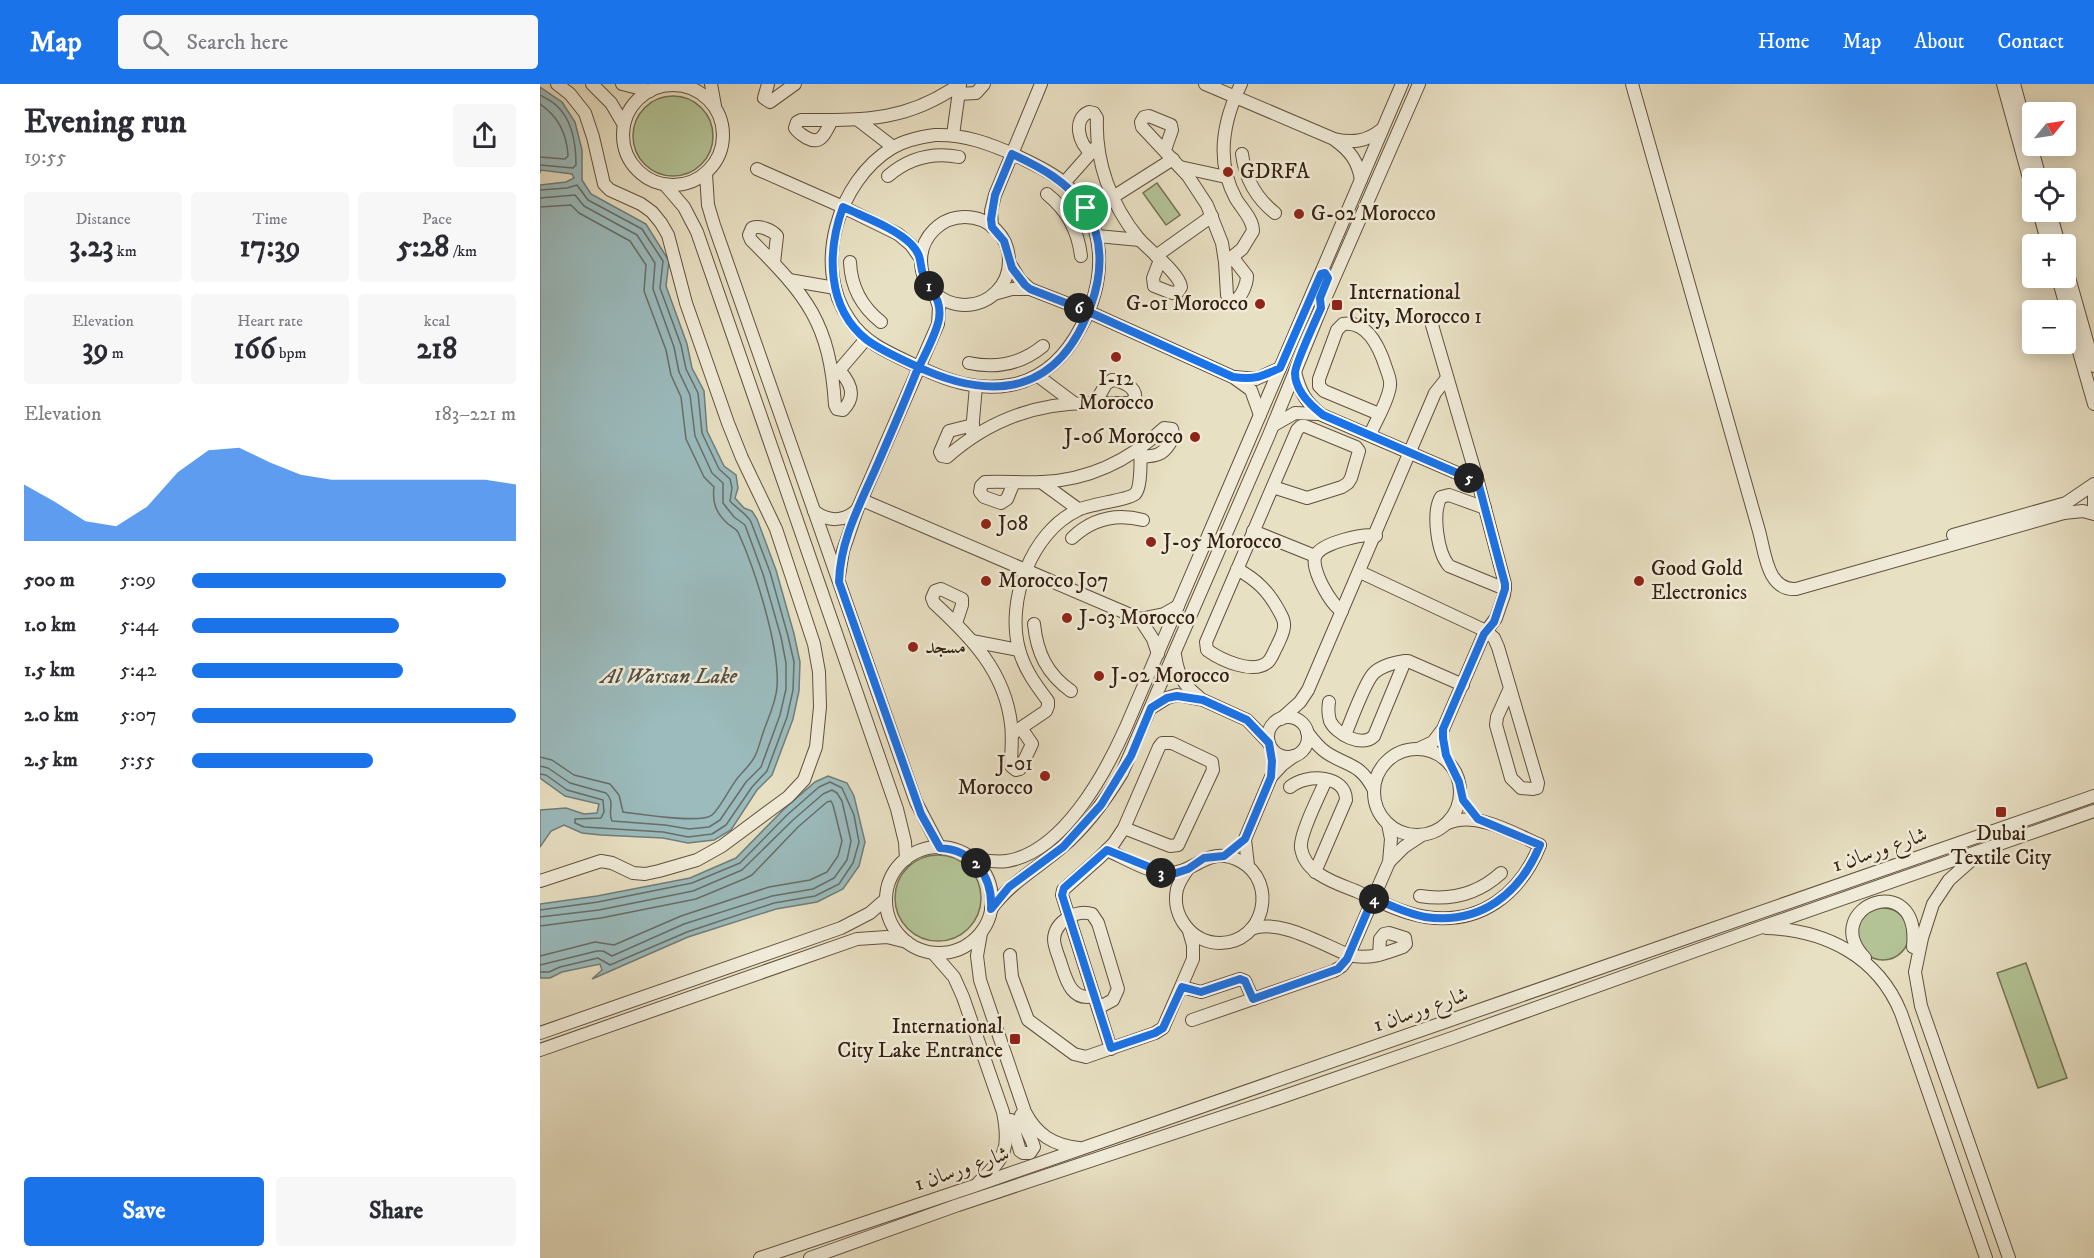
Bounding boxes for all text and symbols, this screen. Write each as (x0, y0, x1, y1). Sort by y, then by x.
search box (118, 15, 538, 69)
text: Map (30, 25, 82, 60)
icon: search (139, 26, 172, 59)
text: Search here (187, 29, 288, 56)
text: Home (1758, 29, 1810, 55)
text: Map (1843, 29, 1881, 55)
text: About (1914, 29, 1965, 55)
text: Contact (1998, 29, 2064, 55)
text: Evening run (24, 102, 186, 143)
north arrow (2022, 102, 2076, 156)
map controls (2022, 102, 2076, 354)
button: share (453, 104, 516, 167)
text: 19:55 (24, 145, 66, 170)
place label: GDRFA (1240, 159, 1310, 185)
marker: GDRFA (1221, 165, 1235, 179)
button: locate (2022, 168, 2076, 222)
pin (1060, 182, 1111, 233)
icon: arrive (1069, 191, 1102, 224)
place label: G-02 Morocco (1311, 201, 1436, 227)
marker: G-02 Morocco (1292, 207, 1306, 221)
text: Distance (75, 209, 131, 229)
text: Time (253, 209, 287, 229)
text: Pace (422, 209, 452, 229)
text: 3.23 (69, 229, 113, 266)
text: 17:39 (240, 229, 300, 266)
text: 5:28 (397, 229, 449, 266)
button: + (2022, 234, 2076, 288)
text: km (113, 241, 137, 261)
text: /km (449, 241, 477, 261)
pin: 1 (914, 271, 944, 301)
text: 1 (926, 276, 932, 296)
place label: International City, Morocco 1 (1349, 280, 1482, 330)
place label: G-01 Morocco (1126, 291, 1248, 317)
pin: 6 (1064, 293, 1094, 323)
marker: G-01 Morocco (1253, 297, 1267, 311)
text: 6 (1075, 298, 1083, 318)
marker: International City, Morocco 1 (1330, 298, 1344, 312)
button: − (2022, 300, 2076, 354)
text: Elevation (72, 311, 134, 331)
text: Heart rate (237, 311, 303, 331)
text: kcal (424, 311, 450, 331)
text: 39 (82, 331, 108, 368)
text: 166 (233, 331, 276, 368)
text: 218 (417, 331, 457, 368)
text: m (108, 343, 124, 363)
text: bpm (276, 343, 307, 363)
marker: I-12 Morocco (1109, 350, 1123, 364)
place label: I-12 Morocco (1078, 366, 1154, 416)
text: Elevation (24, 402, 101, 427)
text: 183–221 m (434, 402, 516, 427)
place label: J-06 Morocco (1062, 424, 1183, 450)
marker: J-06 Morocco (1188, 430, 1202, 444)
pin: 5 (1454, 463, 1484, 493)
text: 5 (1465, 468, 1473, 488)
place label: J08 (996, 511, 1028, 537)
marker: J08 (979, 517, 993, 531)
place label: J-05 Morocco (1161, 529, 1282, 555)
marker: J-05 Morocco (1144, 535, 1158, 549)
place label: Good Gold Electronics (1651, 556, 1747, 606)
text: 500 m (24, 568, 75, 593)
text: 5:09 (120, 568, 156, 593)
place label: Morocco J07 (998, 568, 1109, 594)
marker: Morocco J07 (979, 574, 993, 588)
marker: Good Gold Electronics (1632, 574, 1646, 588)
place label: J-03 Morocco (1077, 605, 1195, 631)
marker: J-03 Morocco (1060, 611, 1074, 625)
text: 1.0 km (24, 613, 76, 638)
text: 5:44 (120, 613, 158, 638)
place label: مسجد (925, 634, 966, 660)
marker: مسجد (906, 640, 920, 654)
text: 1.5 km (24, 658, 75, 683)
text: 5:42 (120, 658, 157, 683)
water label: Al Warsan Lake (598, 663, 738, 690)
place label: J-02 Morocco (1109, 663, 1229, 689)
marker: J-02 Morocco (1092, 669, 1106, 683)
text: 2.0 km (24, 703, 79, 728)
text: 5:07 (120, 703, 156, 728)
text: 2.5 km (24, 748, 78, 773)
text: 5:55 (120, 748, 155, 773)
place label: J-01 Morocco (958, 751, 1033, 801)
marker: J-01 Morocco (1038, 769, 1052, 783)
marker: Dubai Textile City (1994, 805, 2008, 819)
place label: Dubai Textile City (1951, 821, 2052, 871)
street label: شارع ورسان 1 (1829, 822, 1932, 882)
pin: 2 (961, 848, 991, 878)
text: 2 (972, 853, 980, 873)
pin: 3 (1146, 858, 1176, 888)
text: 3 (1158, 863, 1164, 883)
pin: 4 (1359, 884, 1389, 914)
text: 4 (1369, 889, 1379, 909)
street label: شارع ورسان 1 (1370, 982, 1473, 1042)
place label: International City Lake Entrance (837, 1014, 1004, 1064)
marker: International City Lake Entrance (1008, 1032, 1022, 1046)
street label: شارع ورسان 1 (911, 1141, 1014, 1201)
button: Save (24, 1177, 264, 1246)
button: Share (276, 1177, 516, 1246)

